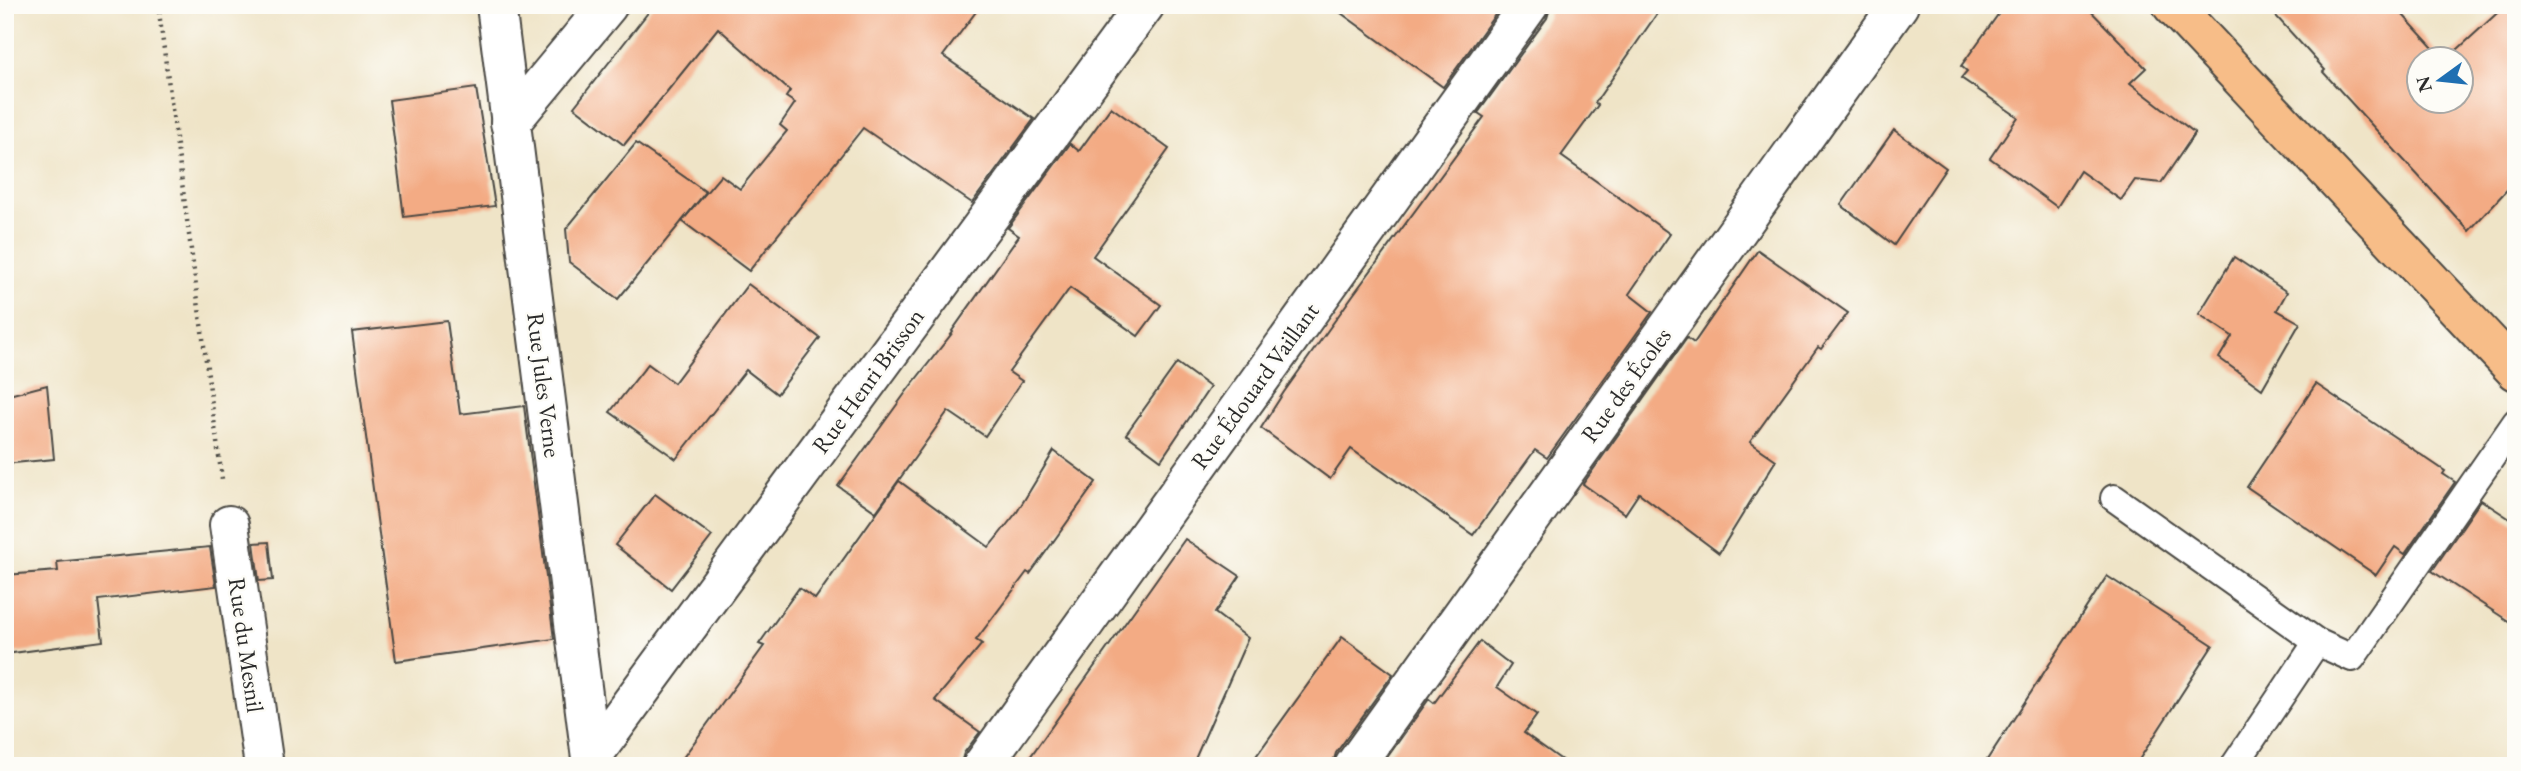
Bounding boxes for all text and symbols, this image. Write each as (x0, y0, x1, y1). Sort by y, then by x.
north arrow (2406, 46, 2476, 116)
text: N (2410, 73, 2438, 95)
street label: Rue Édouard Vaillant (1184, 296, 1326, 475)
street label: Rue Henri Brisson (804, 302, 931, 459)
street label: Rue Jules Verne (520, 311, 569, 459)
street label: Rue des Écoles (1573, 321, 1678, 448)
street label: Rue du Mesnil (222, 575, 271, 715)

